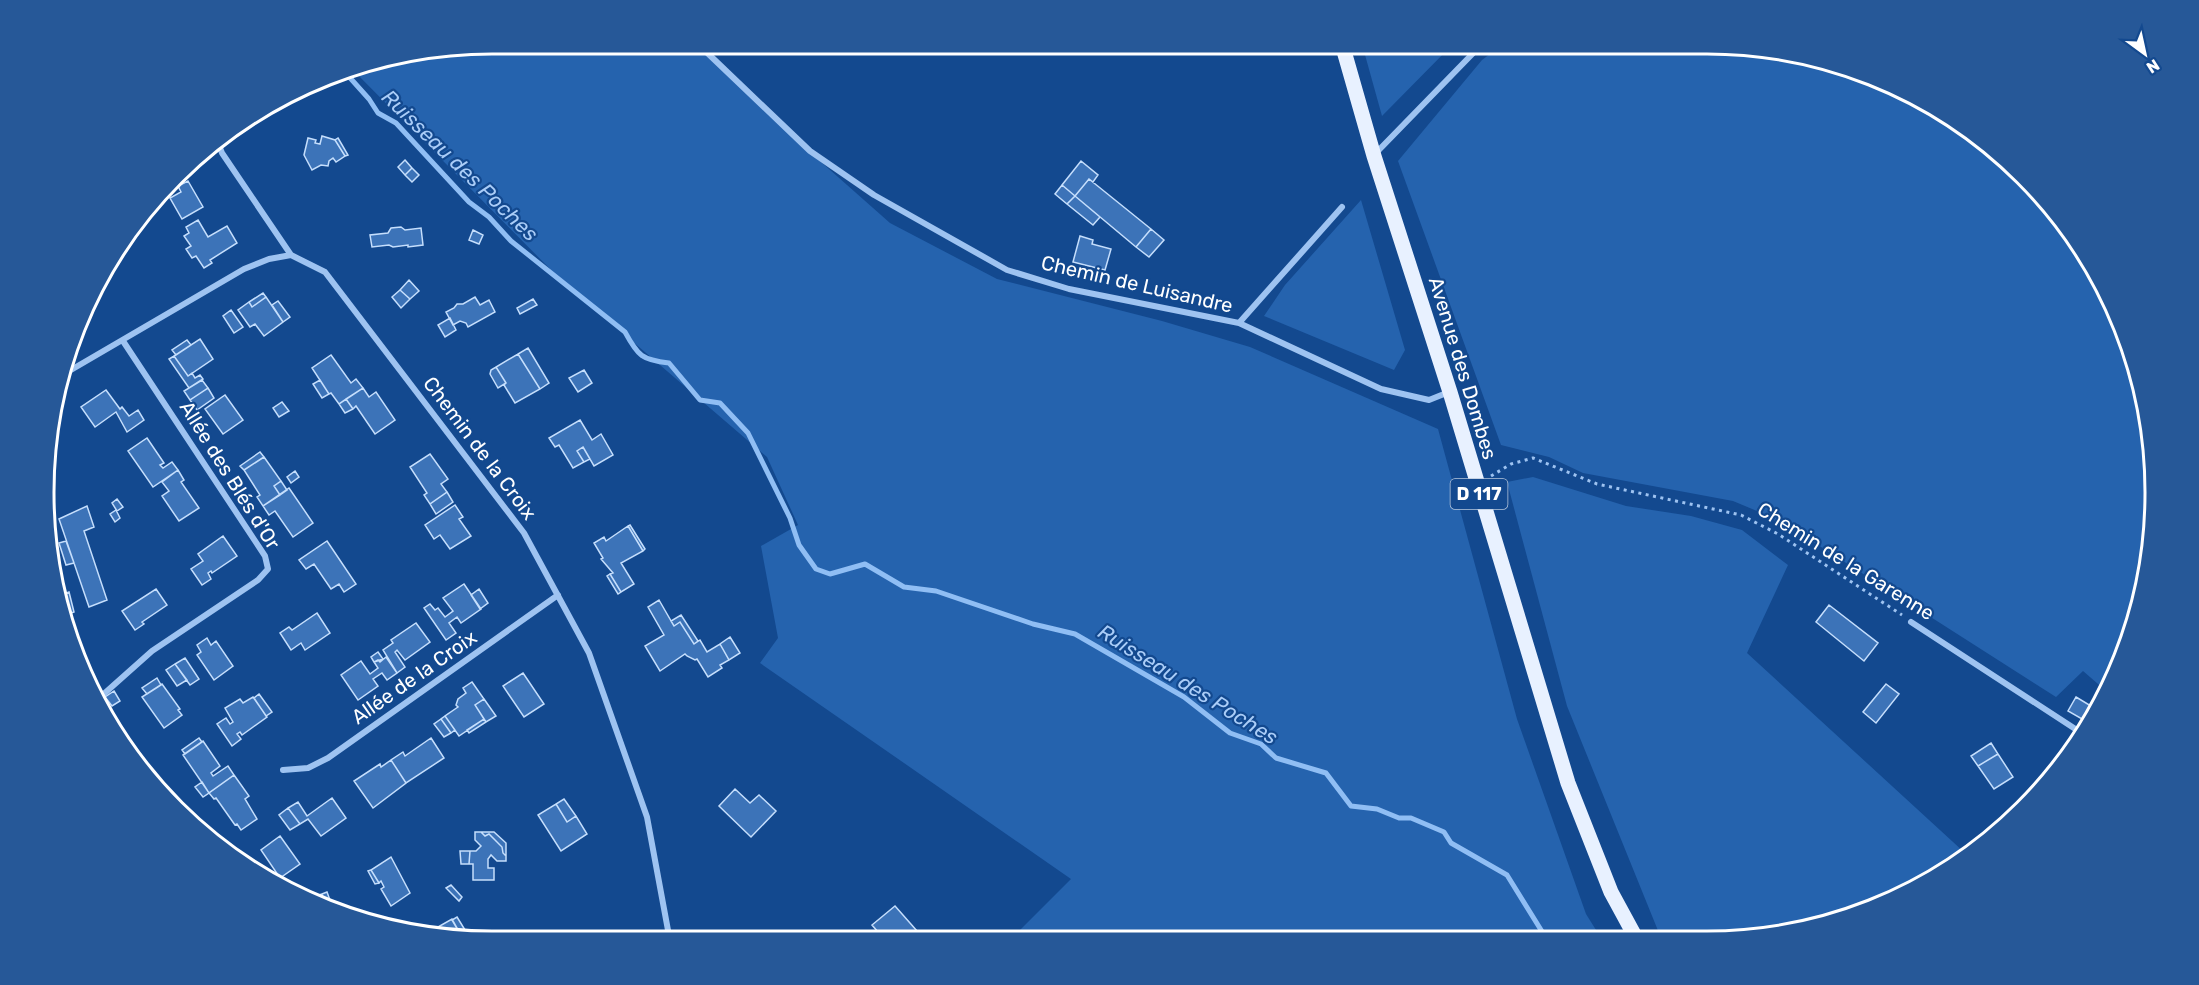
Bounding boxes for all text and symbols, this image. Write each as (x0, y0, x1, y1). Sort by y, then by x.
north arrow (2115, 24, 2175, 84)
text: N (2143, 55, 2163, 77)
water label: Ruisseau des Poches (377, 84, 543, 246)
street label: Chemin de Luisandre (1039, 250, 1235, 318)
street label: Avenue des Dombes (1424, 274, 1502, 462)
street label: Chemin de la Croix (418, 372, 542, 524)
street label: Allée des Blés d'Or (175, 396, 286, 554)
road number: D 117 (1450, 479, 1508, 509)
street label: Chemin de la Garenne (1753, 497, 1939, 625)
water label: Ruisseau des Poches (1093, 618, 1283, 750)
street label: Allée de la Croix (347, 625, 481, 729)

